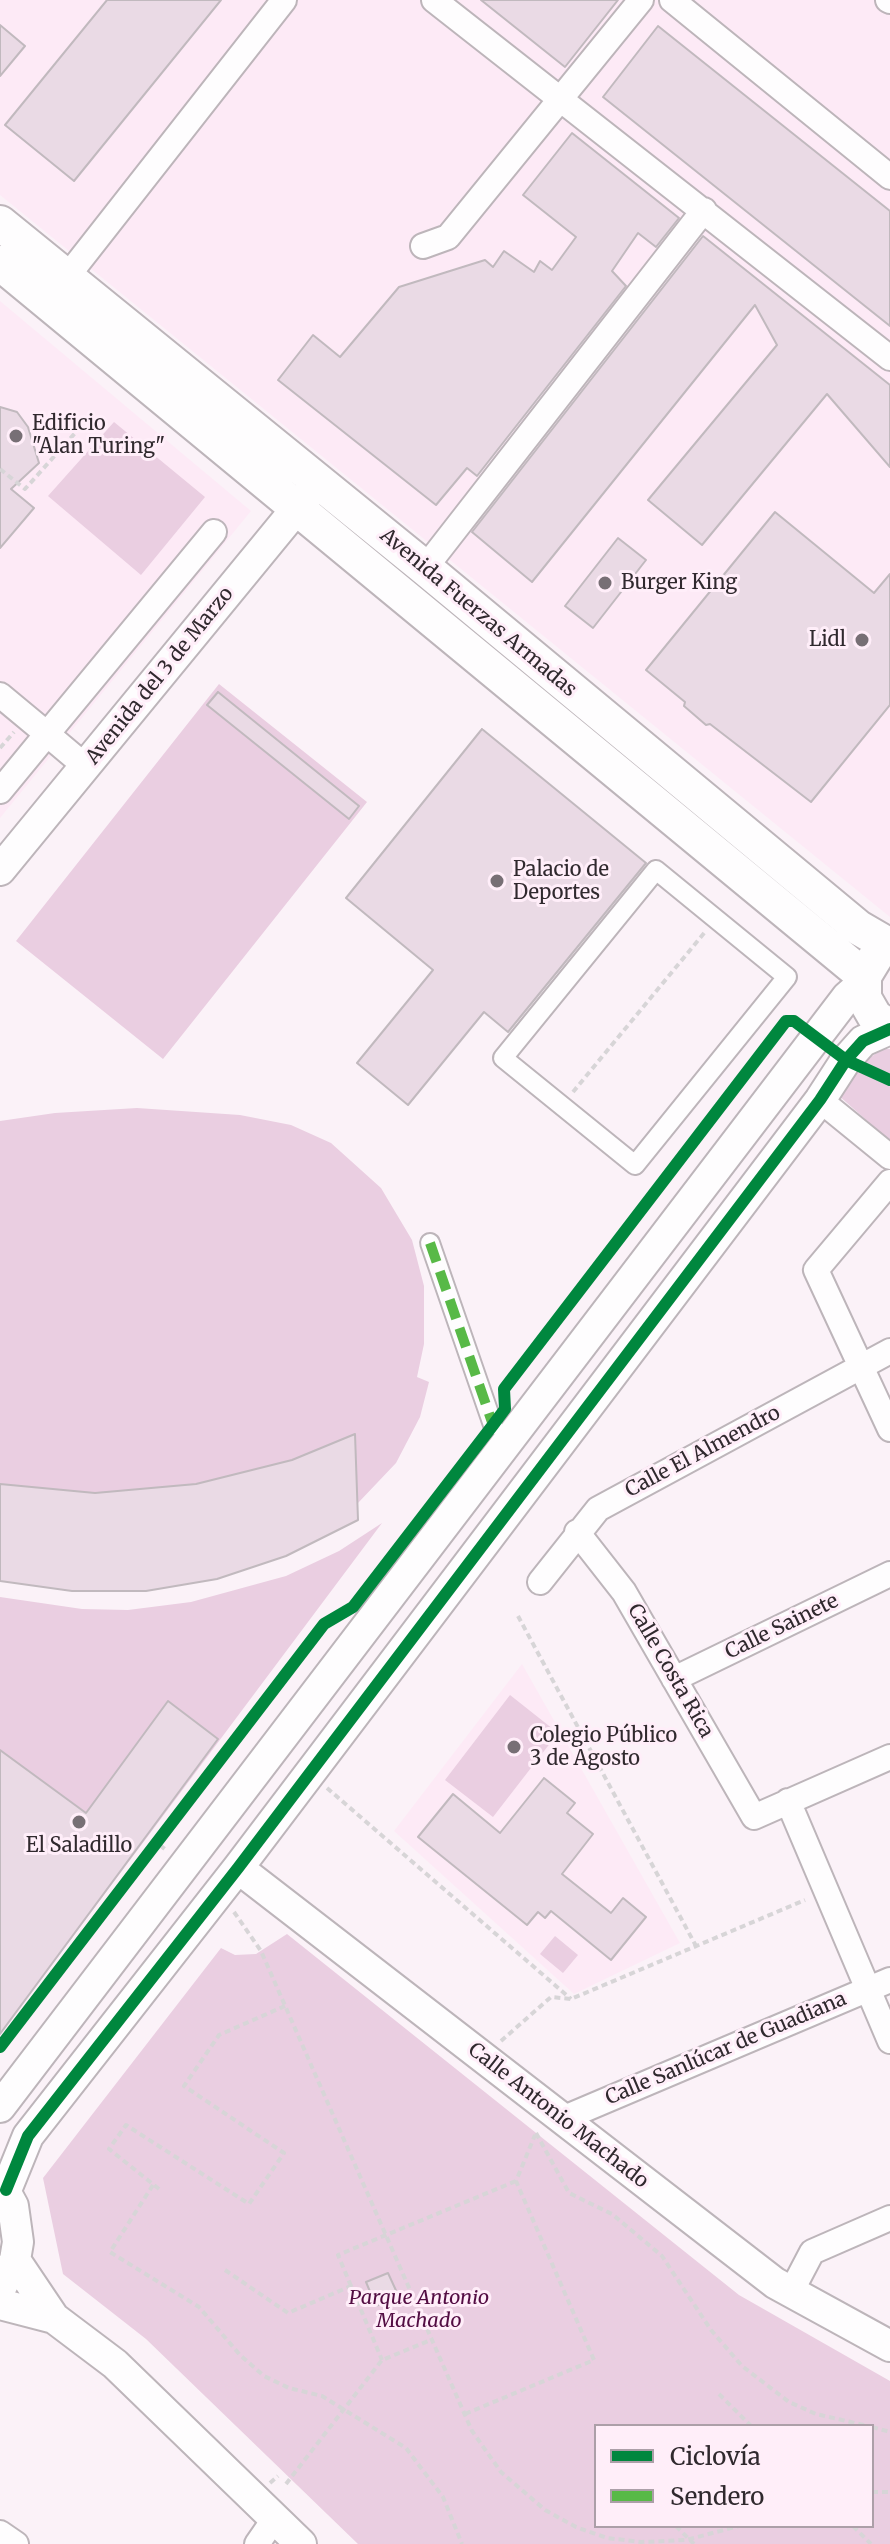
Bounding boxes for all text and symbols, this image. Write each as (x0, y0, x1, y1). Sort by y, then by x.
place label: Edificio "Alan Turing" (32, 412, 165, 459)
marker: Edificio "Alan Turing" (7, 427, 25, 445)
street label: Avenida Fuerzas Armadas (375, 524, 581, 702)
place label: Burger King (621, 571, 737, 595)
marker: Burger King (596, 574, 614, 592)
street label: Avenida del 3 de Marzo (81, 583, 239, 769)
place label: Lidl (809, 628, 846, 652)
marker: Lidl (853, 631, 871, 649)
place label: Palacio de Deportes (513, 858, 609, 905)
marker: Palacio de Deportes (488, 872, 506, 890)
street label: Calle El Almendro (622, 1401, 784, 1503)
street label: Calle Sainete (722, 1589, 842, 1665)
street label: Calle Costa Rica (622, 1600, 718, 1742)
place label: Colegio Público 3 de Agosto (530, 1724, 677, 1771)
marker: Colegio Público 3 de Agosto (505, 1738, 523, 1756)
marker: El Saladillo (70, 1813, 88, 1831)
place label: El Saladillo (26, 1834, 132, 1858)
street label: Calle Sanlúcar de Guadiana (602, 1987, 850, 2111)
street label: Calle Antonio Machado (463, 2038, 653, 2194)
park label: Parque Antonio Machado (349, 2286, 489, 2333)
legend (594, 2424, 874, 2528)
text: Ciclovía (670, 2441, 761, 2472)
text: Sendero (670, 2481, 764, 2512)

